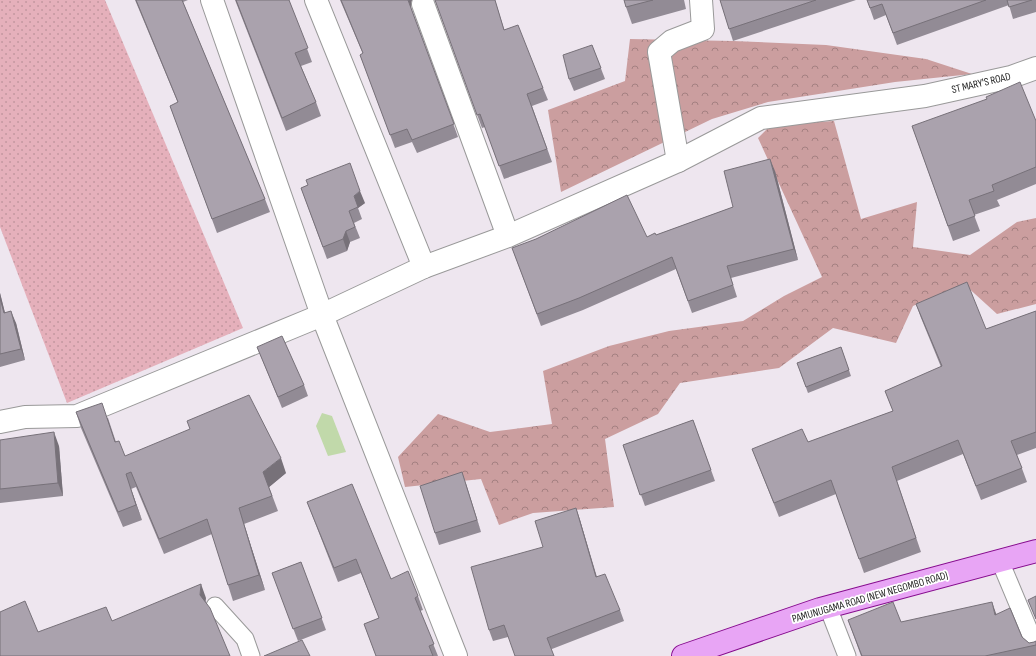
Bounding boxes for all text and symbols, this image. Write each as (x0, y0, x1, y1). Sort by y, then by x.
street label: ST MARY'S ROAD (950, 70, 1012, 96)
street label: PAMUNUGAMA ROAD (NEW NEGOMBO ROAD) (791, 569, 949, 625)

